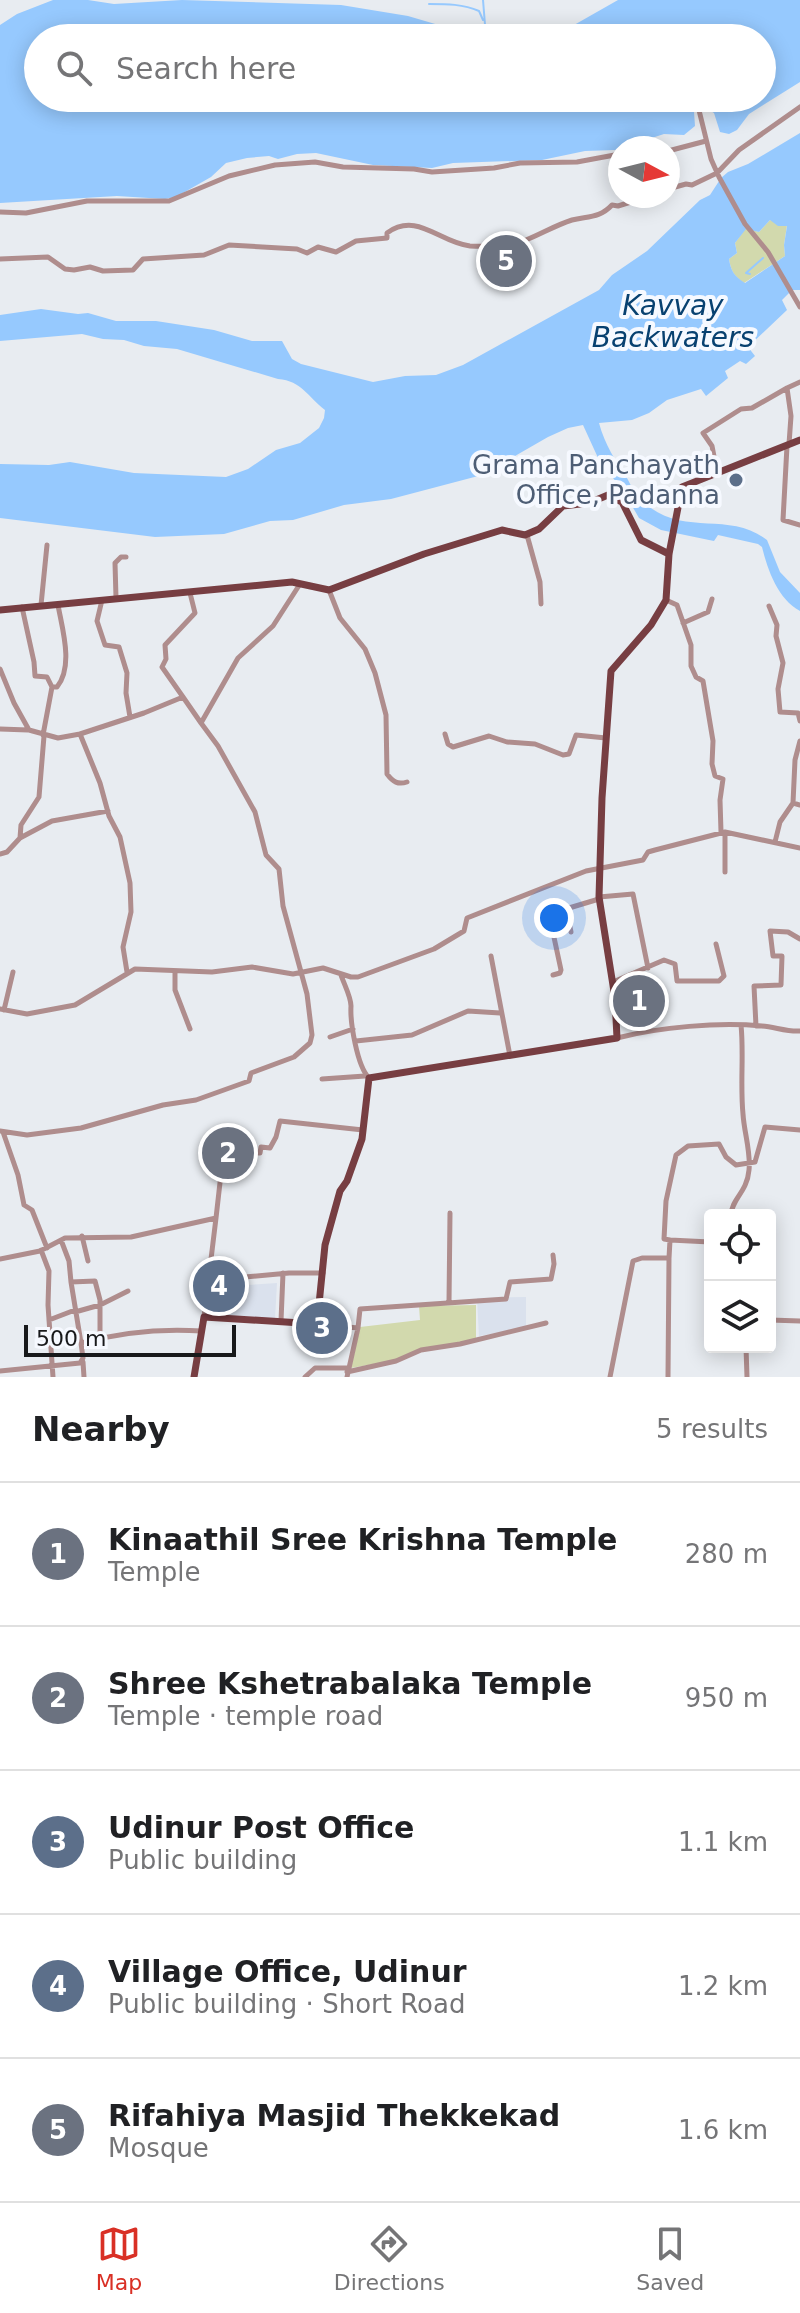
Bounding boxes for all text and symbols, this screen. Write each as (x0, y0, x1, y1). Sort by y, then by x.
search box (24, 24, 776, 112)
icon: search (52, 46, 96, 90)
text: Search here (116, 51, 296, 86)
north arrow (608, 136, 680, 208)
pin: 5 (480, 231, 532, 291)
water label: Kavvay Backwaters (592, 289, 754, 354)
place label: Grama Panchayath Office, Padanna (472, 450, 720, 510)
marker: Grama Panchayath Office, Padanna (727, 471, 745, 489)
your location (534, 898, 574, 938)
pin: 1 (613, 971, 665, 1031)
pin: 2 (202, 1123, 254, 1183)
map controls (704, 1209, 776, 1353)
button: locate (704, 1209, 776, 1281)
pin: 4 (193, 1256, 245, 1316)
button: layers (704, 1281, 776, 1353)
pin: 3 (296, 1298, 348, 1358)
scale bar (24, 1321, 236, 1357)
text: 500 m (36, 1326, 106, 1351)
text: Nearby (32, 1409, 170, 1449)
text: 5 results (656, 1414, 768, 1444)
text: Kinaathil Sree Krishna Temple (108, 1522, 617, 1557)
text: 1 (49, 1539, 67, 1569)
text: 280 m (685, 1539, 768, 1569)
text: Temple (108, 1557, 201, 1587)
text: Shree Kshetrabalaka Temple (108, 1666, 592, 1701)
text: 2 (49, 1683, 67, 1713)
text: 950 m (685, 1683, 768, 1713)
text: Temple · temple road (108, 1701, 383, 1731)
text: Udinur Post Office (108, 1810, 414, 1845)
text: 3 (49, 1827, 67, 1857)
text: 1.1 km (678, 1827, 768, 1857)
text: Public building (108, 1845, 297, 1875)
text: Village Office, Udinur (108, 1954, 467, 1989)
text: 4 (49, 1971, 67, 2001)
text: 1.2 km (678, 1971, 768, 2001)
text: Public building · Short Road (108, 1989, 465, 2019)
text: Rifahiya Masjid Thekkekad (108, 2098, 560, 2133)
text: 5 (49, 2115, 67, 2145)
text: 1.6 km (678, 2115, 768, 2145)
text: Mosque (108, 2133, 209, 2163)
tab: Map (96, 2222, 142, 2295)
tab: Directions (334, 2222, 445, 2295)
tab: Saved (636, 2222, 704, 2295)

